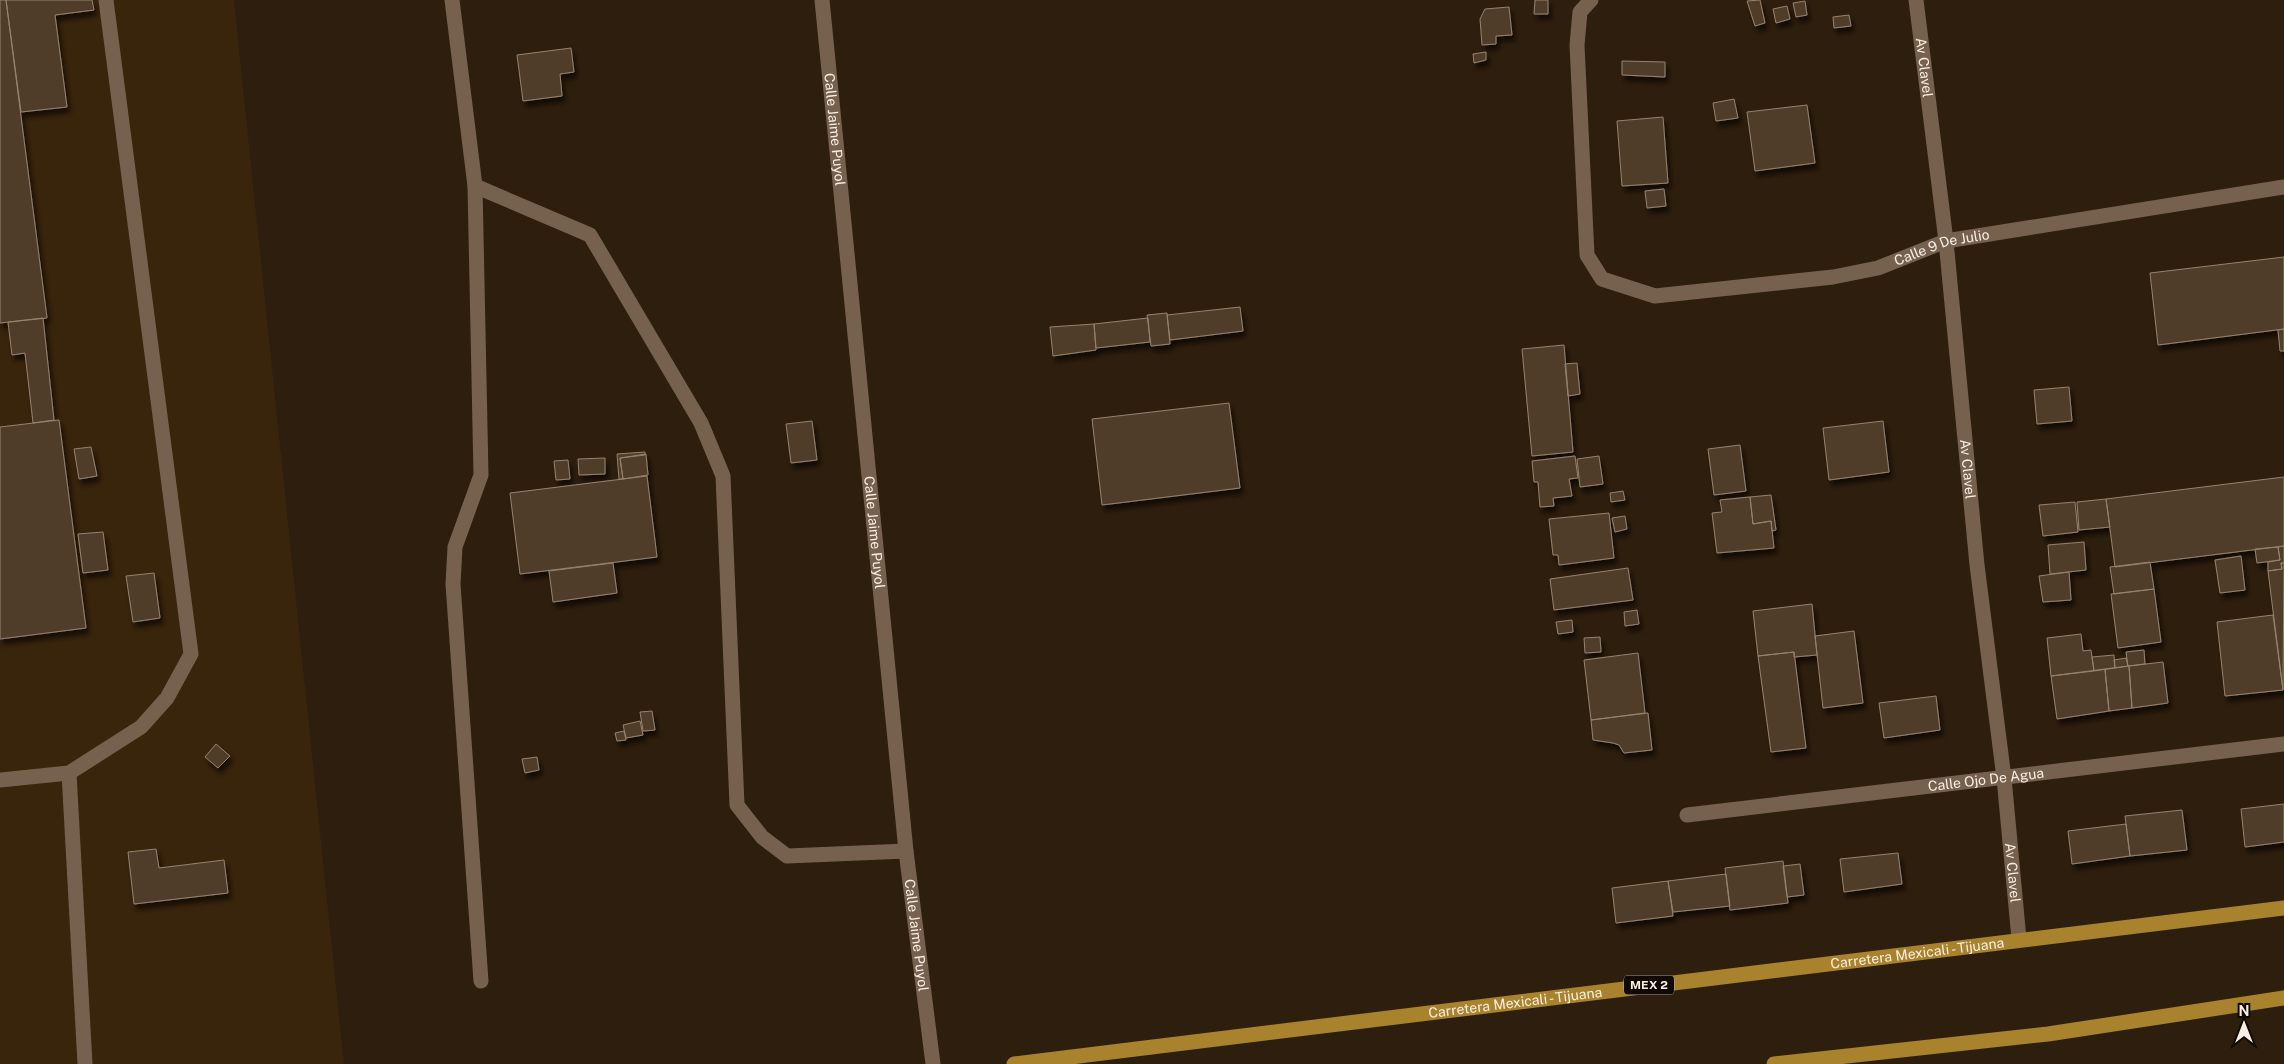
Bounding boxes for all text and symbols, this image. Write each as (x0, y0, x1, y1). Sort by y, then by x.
street label: Av Clavel (1913, 37, 1936, 98)
street label: Calle Jaime Puyol (821, 72, 848, 186)
street label: Calle 9 De Julio (1892, 226, 1991, 269)
street label: Av Clavel (1957, 438, 1979, 500)
street label: Calle Jaime Puyol (861, 475, 888, 590)
street label: Calle Ojo De Agua (1927, 765, 2045, 794)
street label: Av Clavel (2002, 842, 2024, 903)
street label: Calle Jaime Puyol (902, 878, 932, 992)
street label: Carretera Mexicali - Tijuana (1829, 934, 2005, 972)
road number: MEX 2 (1624, 976, 1674, 994)
street label: Carretera Mexicali - Tijuana (1427, 984, 1603, 1021)
north arrow (2219, 999, 2269, 1049)
text: N (2239, 1003, 2249, 1019)

